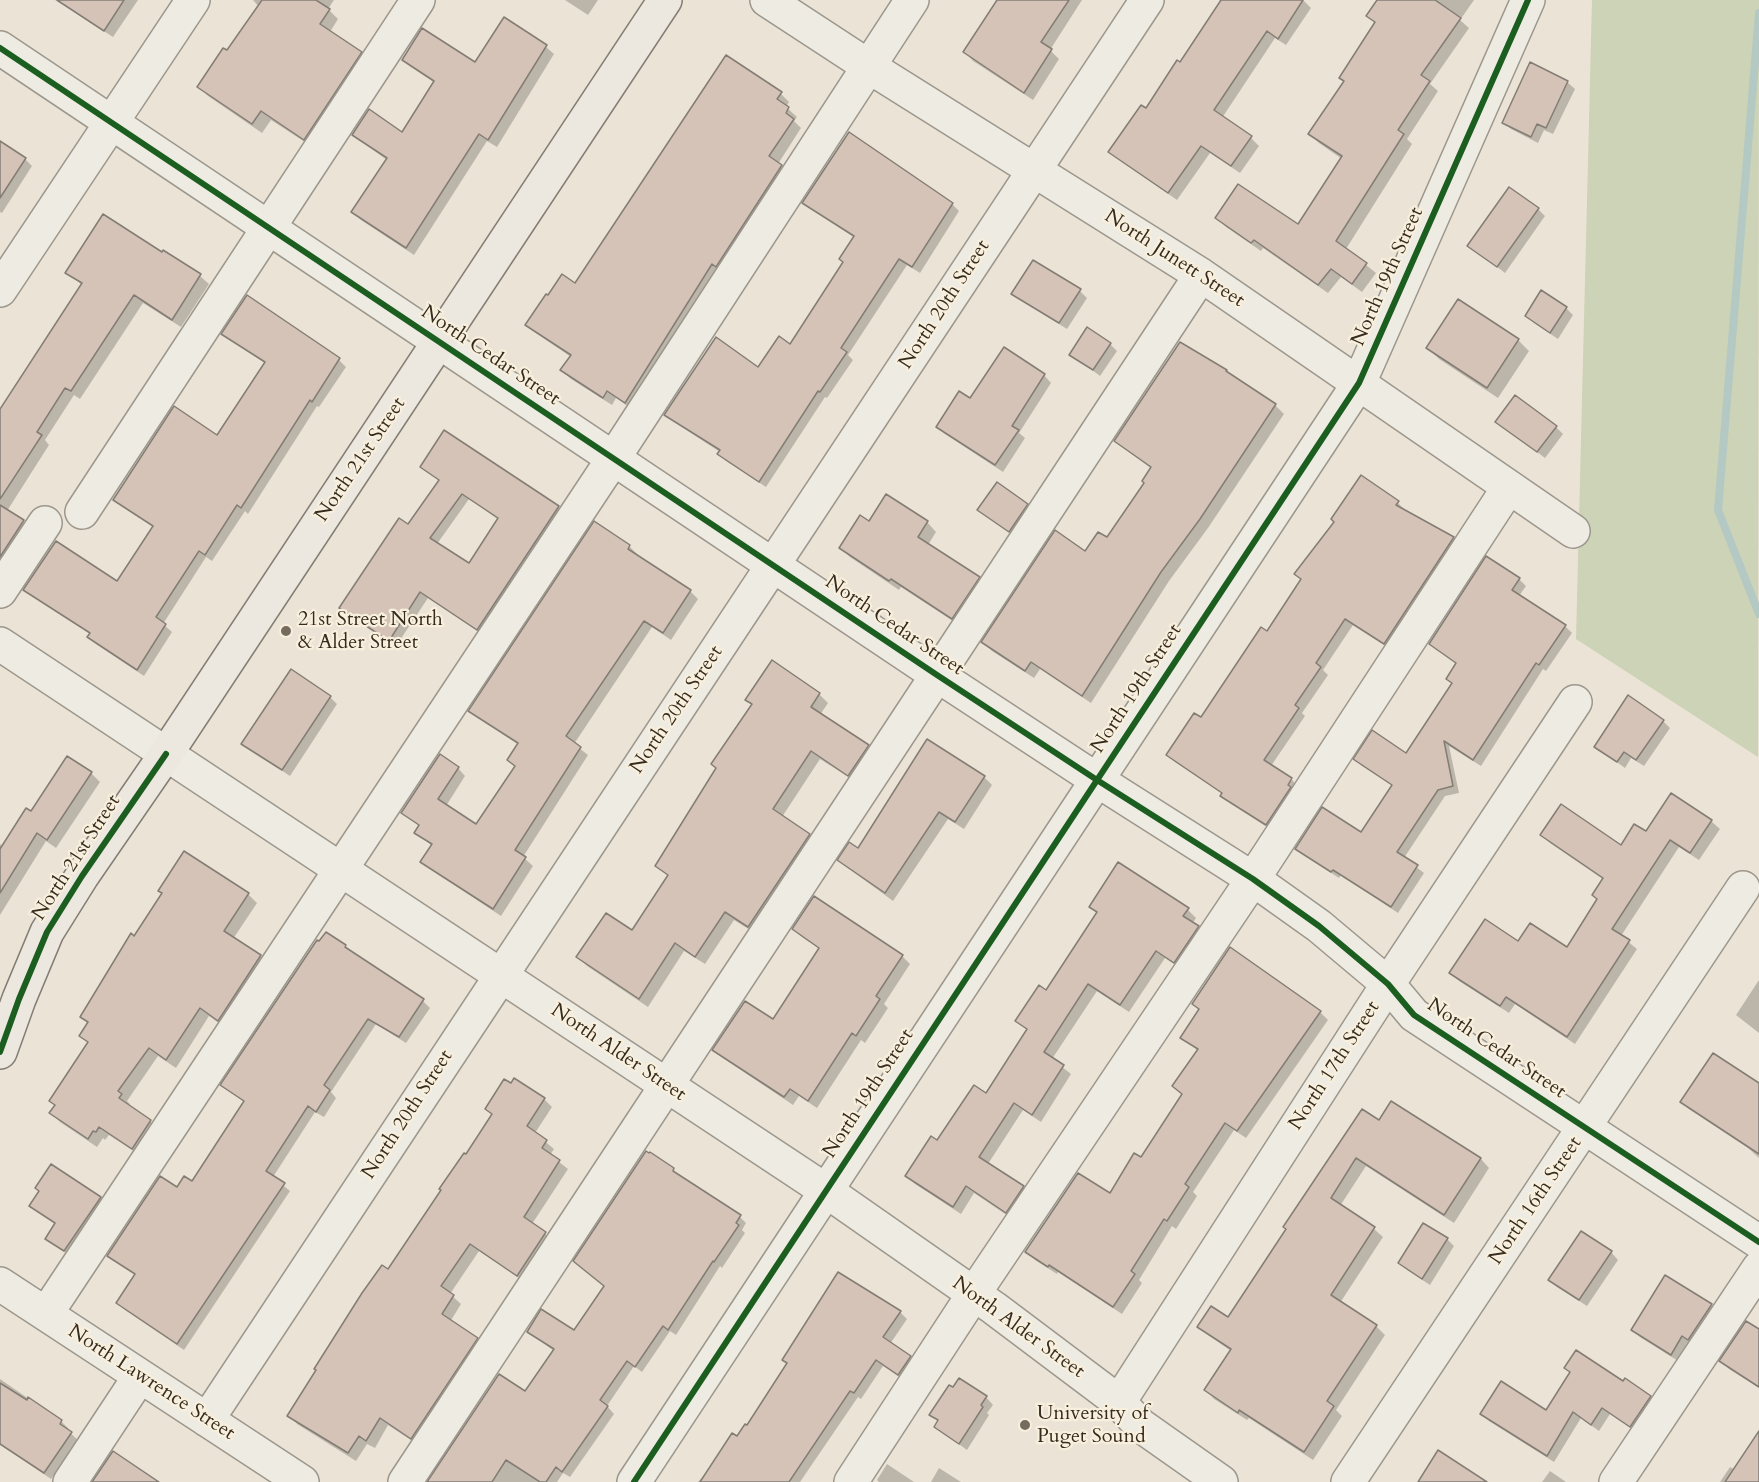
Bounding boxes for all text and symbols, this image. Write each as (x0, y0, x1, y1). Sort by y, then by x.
street label: North 19th Street (1347, 204, 1429, 350)
street label: North Junett Street (1099, 205, 1249, 313)
street label: North 20th Street (894, 236, 996, 374)
street label: North Cedar Street (416, 301, 564, 411)
street label: North 21st Street (311, 393, 411, 527)
street label: North Cedar Street (820, 571, 968, 681)
place label: 21st Street North & Alder Street (298, 608, 443, 655)
street label: North 19th Street (1086, 620, 1188, 758)
marker: 21st Street North & Alder Street (279, 624, 293, 638)
street label: North 20th Street (625, 641, 729, 779)
street label: North 21st Street (28, 791, 126, 925)
street label: North Cedar Street (1422, 994, 1570, 1104)
street label: North 17th Street (1284, 997, 1386, 1135)
street label: North Alder Street (546, 999, 690, 1107)
street label: North 19th Street (818, 1025, 920, 1163)
street label: North 20th Street (357, 1046, 459, 1184)
street label: North 16th Street (1484, 1132, 1588, 1270)
street label: North Alder Street (947, 1272, 1089, 1384)
street label: North Lawrence Street (63, 1320, 239, 1446)
place label: University of Puget Sound (1037, 1402, 1148, 1449)
marker: University of Puget Sound (1018, 1418, 1032, 1432)

